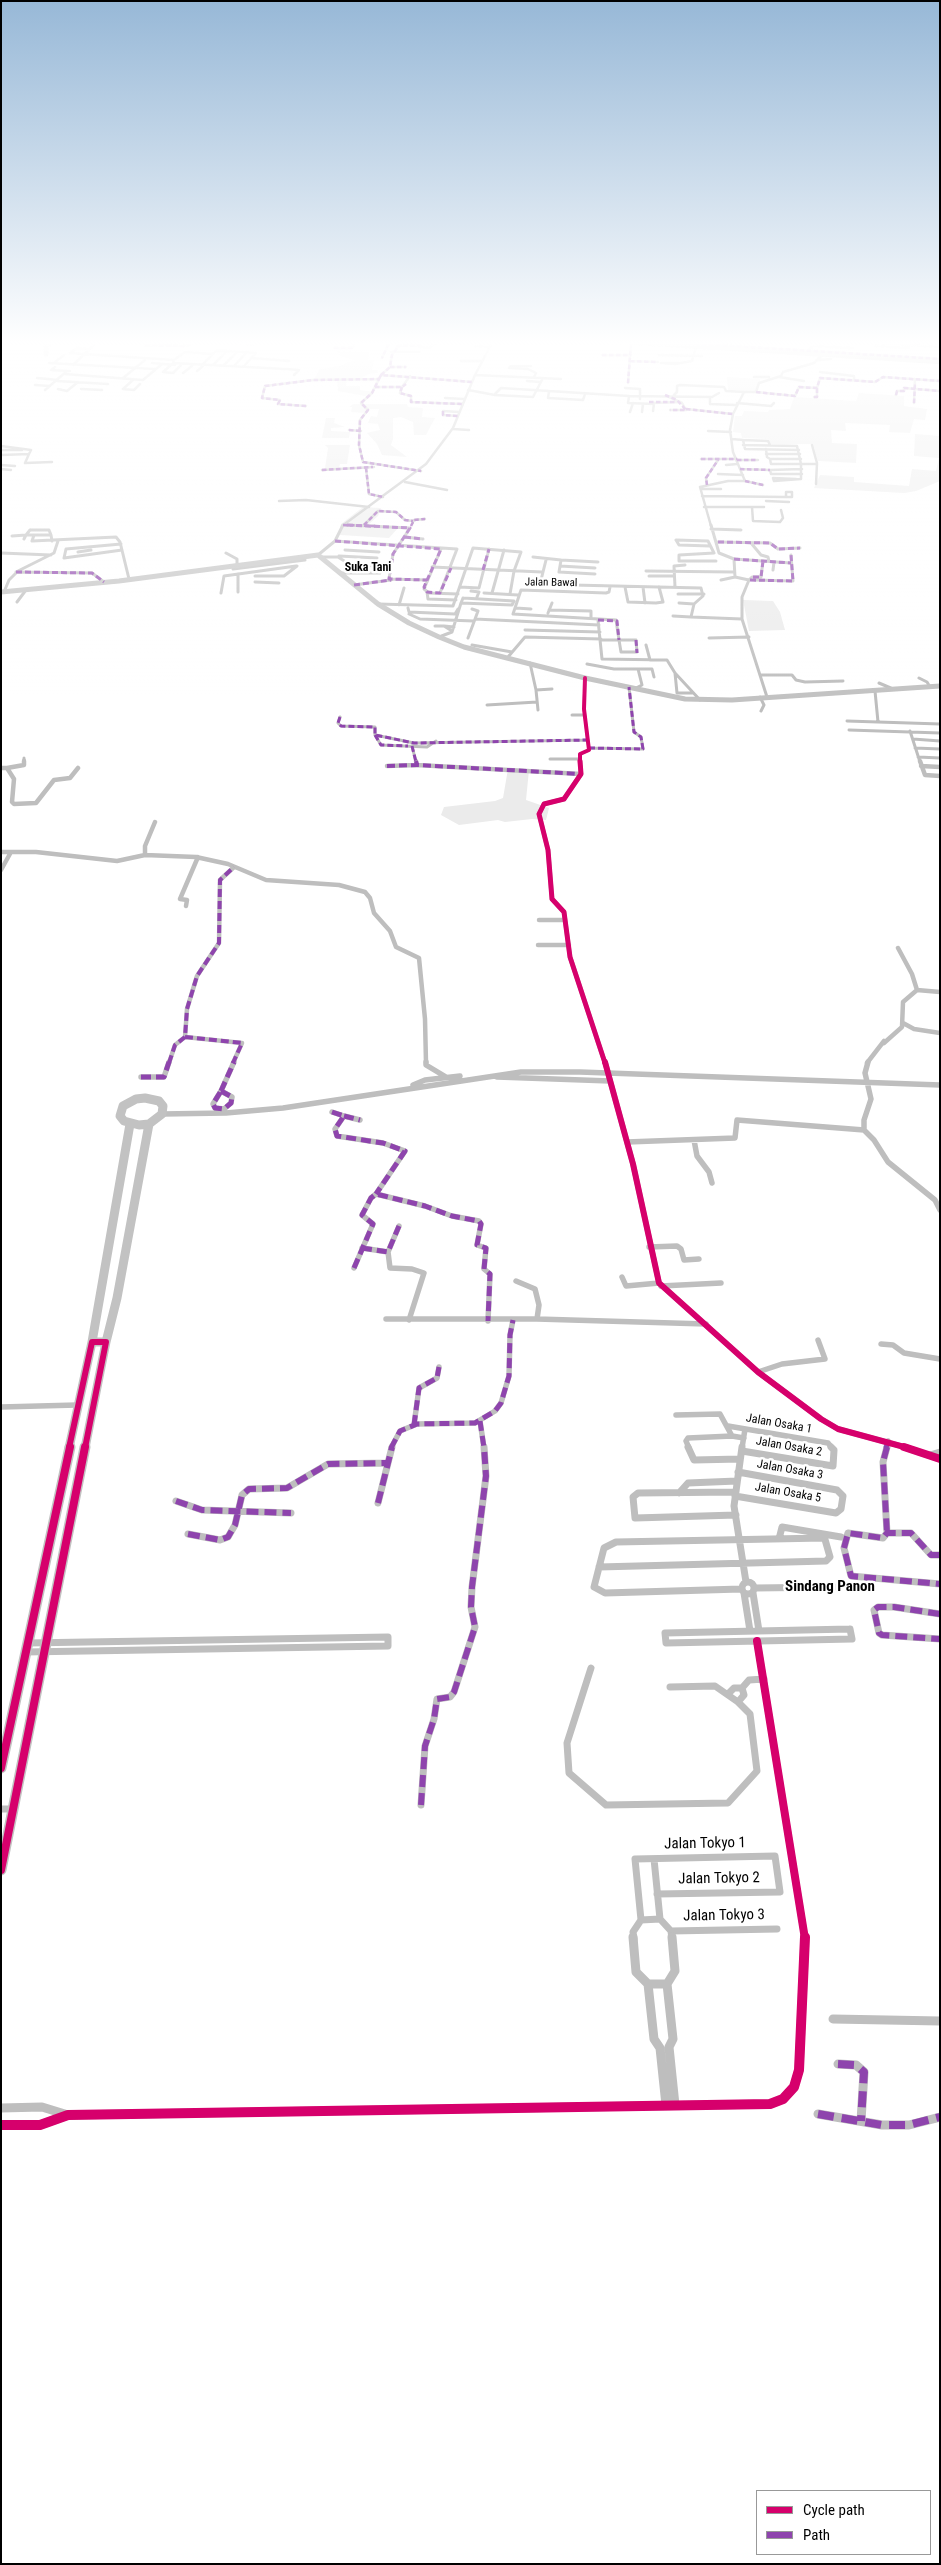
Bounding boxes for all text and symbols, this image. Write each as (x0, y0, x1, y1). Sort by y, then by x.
district label: Suka Tani (345, 561, 391, 575)
street label: Jalan Bawal (525, 576, 577, 590)
street label: Jalan Osaka 1 (745, 1411, 813, 1437)
street label: Jalan Osaka 2 (755, 1434, 823, 1460)
street label: Jalan Osaka 3 (756, 1457, 824, 1483)
street label: Jalan Osaka 5 (754, 1480, 822, 1506)
district label: Sindang Panon (785, 1578, 875, 1596)
street label: Jalan Tokyo 1 (664, 1834, 746, 1854)
street label: Jalan Tokyo 2 (678, 1869, 760, 1889)
street label: Jalan Tokyo 3 (683, 1906, 765, 1926)
legend (756, 2490, 931, 2555)
text: Cycle path (803, 2501, 865, 2519)
text: Path (803, 2526, 830, 2544)

